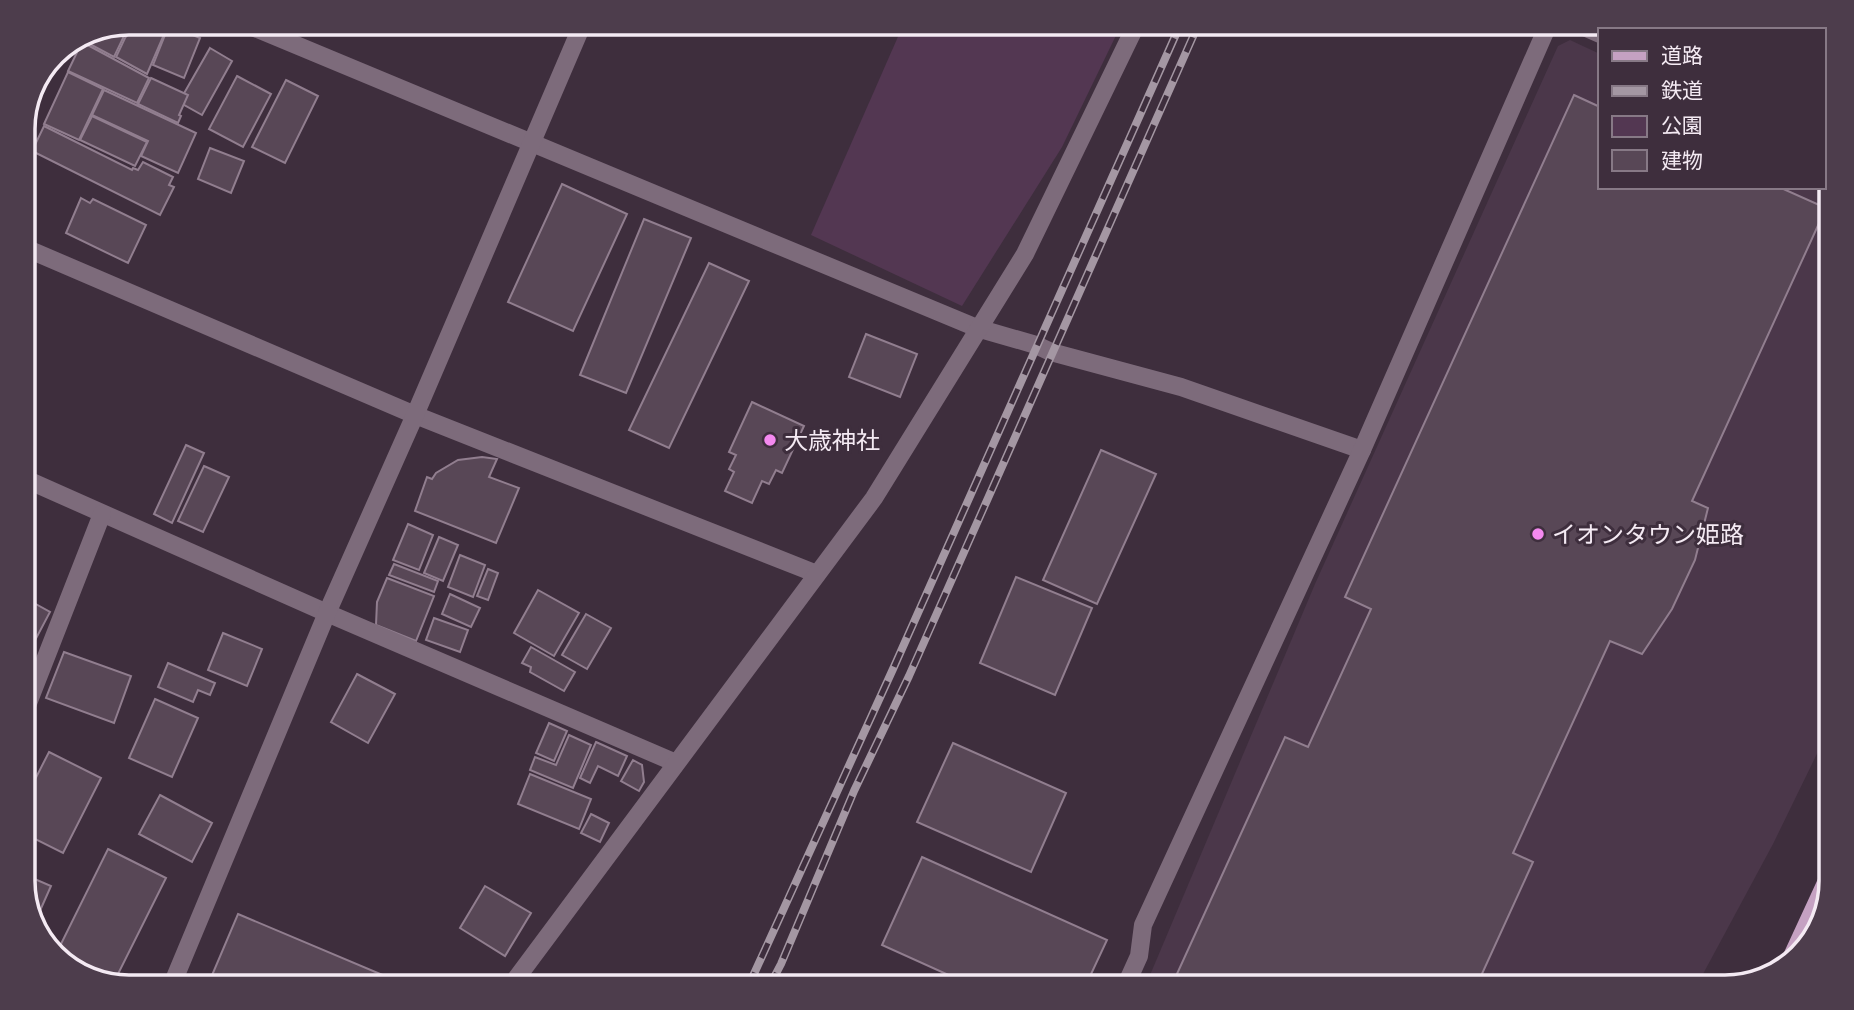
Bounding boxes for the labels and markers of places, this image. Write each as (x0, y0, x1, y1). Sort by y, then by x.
place label: 大歳神社 (784, 427, 880, 454)
marker: 大歳神社 (762, 432, 778, 448)
place label: イオンタウン姫路 (1552, 521, 1744, 548)
marker: イオンタウン姫路 (1530, 526, 1546, 542)

